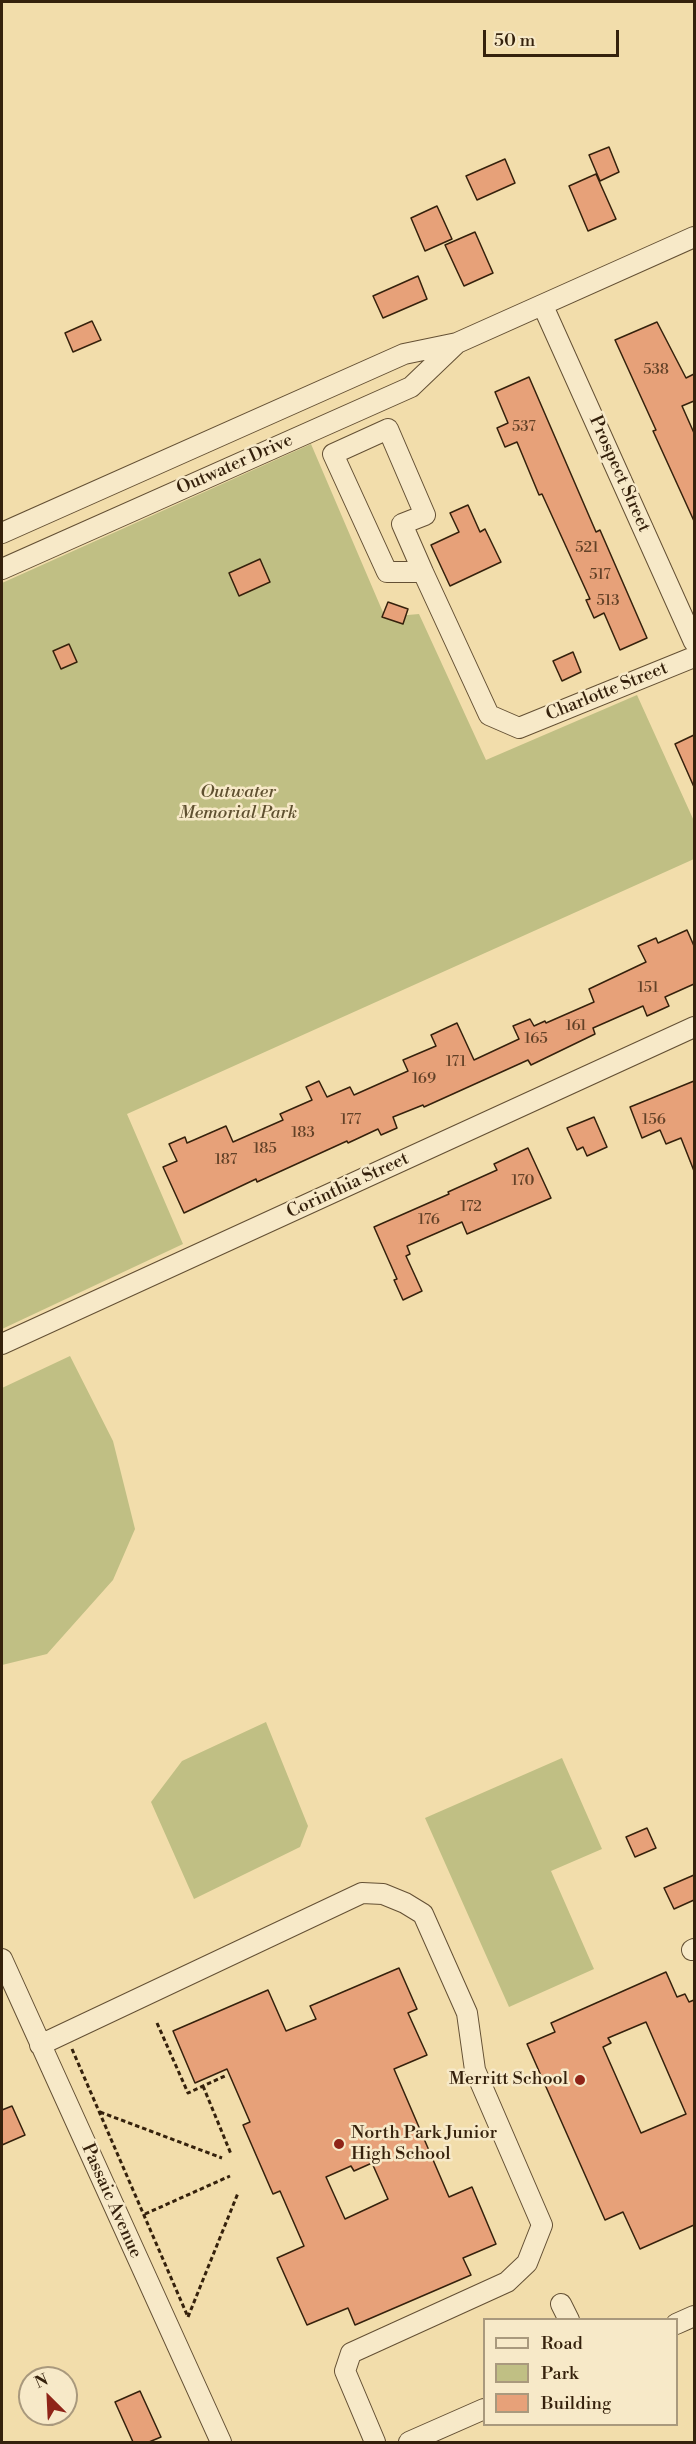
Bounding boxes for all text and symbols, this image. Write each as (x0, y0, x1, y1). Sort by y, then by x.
scale bar (486, 18, 622, 56)
text: 50 m (494, 29, 535, 52)
house number: 538 (643, 361, 669, 379)
street label: Prospect Street (584, 412, 654, 536)
house number: 537 (512, 418, 536, 436)
street label: Outwater Drive (174, 430, 296, 500)
house number: 521 (575, 539, 599, 557)
house number: 517 (589, 566, 611, 584)
house number: 513 (596, 592, 620, 610)
street label: Charlotte Street (543, 658, 671, 726)
park label: Outwater Memorial Park (179, 782, 297, 824)
house number: 151 (637, 979, 659, 997)
house number: 161 (565, 1017, 587, 1035)
house number: 165 (524, 1030, 548, 1048)
house number: 171 (446, 1053, 466, 1071)
house number: 169 (412, 1070, 436, 1088)
house number: 177 (341, 1111, 361, 1129)
house number: 156 (642, 1111, 666, 1129)
house number: 183 (291, 1124, 315, 1142)
house number: 185 (253, 1140, 277, 1158)
street label: Corinthia Street (284, 1148, 412, 1224)
house number: 187 (215, 1151, 237, 1169)
house number: 170 (512, 1172, 534, 1190)
house number: 172 (460, 1198, 482, 1216)
house number: 176 (418, 1211, 440, 1229)
place label: Merritt School (449, 2069, 568, 2091)
marker: Merritt School (573, 2073, 587, 2087)
place label: North Park Junior High School (351, 2123, 497, 2166)
marker: North Park Junior High School (332, 2137, 346, 2151)
street label: Passaic Avenue (76, 2140, 146, 2262)
legend (483, 2318, 678, 2426)
text: Road (541, 2332, 583, 2355)
text: Park (541, 2362, 578, 2385)
north arrow (18, 2366, 78, 2426)
text: N (32, 2370, 51, 2393)
text: Building (541, 2392, 611, 2415)

